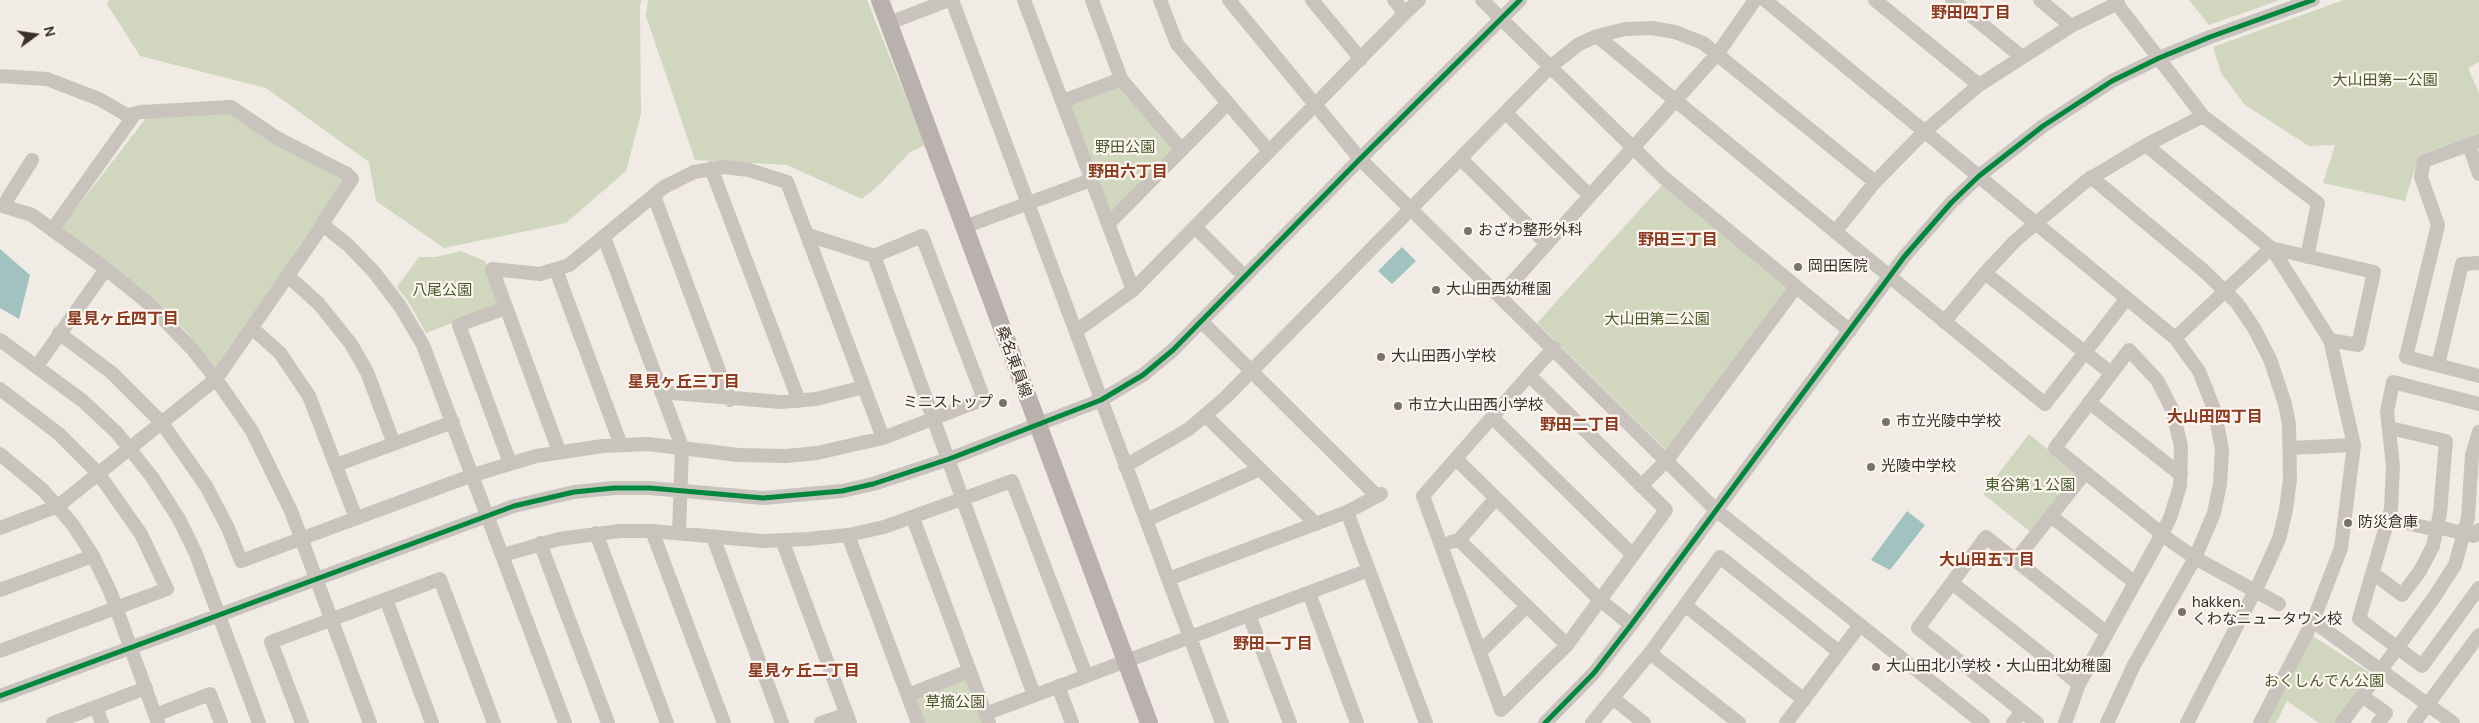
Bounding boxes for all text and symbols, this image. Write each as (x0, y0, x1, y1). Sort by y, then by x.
district label: 野田四丁目 (1931, 4, 2011, 24)
north arrow (10, 10, 60, 60)
text: N (40, 24, 60, 39)
park label: 大山田第一公園 (2333, 72, 2437, 90)
park label: 野田公園 (1095, 139, 1155, 157)
district label: 野田六丁目 (1088, 163, 1168, 183)
place label: おざわ整形外科 (1478, 222, 1583, 240)
marker: おざわ整形外科 (1462, 225, 1474, 237)
district label: 野田三丁目 (1638, 231, 1718, 251)
place label: 岡田医院 (1808, 258, 1868, 276)
marker: 岡田医院 (1792, 261, 1804, 273)
place label: 大山田西幼稚園 (1446, 281, 1551, 299)
park label: 八尾公園 (412, 282, 472, 300)
marker: 大山田西幼稚園 (1430, 284, 1442, 296)
district label: 星見ヶ丘四丁目 (67, 310, 179, 330)
park label: 大山田第二公園 (1605, 311, 1709, 329)
street label: 桑名東員線 (992, 324, 1034, 400)
place label: 大山田西小学校 (1391, 348, 1496, 366)
marker: 大山田西小学校 (1375, 351, 1387, 363)
district label: 星見ヶ丘三丁目 (628, 373, 740, 393)
place label: ミニストップ (903, 394, 993, 412)
marker: ミニストップ (997, 397, 1009, 409)
place label: 市立大山田西小学校 (1408, 397, 1543, 415)
marker: 市立大山田西小学校 (1392, 400, 1404, 412)
district label: 大山田四丁目 (2167, 408, 2263, 428)
place label: 市立光陵中学校 (1896, 413, 2001, 431)
district label: 野田二丁目 (1540, 416, 1620, 436)
marker: 市立光陵中学校 (1880, 416, 1892, 428)
place label: 光陵中学校 (1881, 458, 1956, 476)
marker: 光陵中学校 (1865, 461, 1877, 473)
park label: 東谷第１公園 (1985, 477, 2075, 495)
place label: 防災倉庫 (2358, 514, 2418, 532)
marker: 防災倉庫 (2342, 517, 2354, 529)
district label: 大山田五丁目 (1939, 551, 2035, 571)
place label: hakken. くわなニュータウン校 (2192, 594, 2342, 629)
marker: hakken. くわなニュータウン校 (2176, 606, 2188, 618)
district label: 野田一丁目 (1233, 635, 1313, 655)
place label: 大山田北小学校・大山田北幼稚園 (1886, 658, 2111, 676)
marker: 大山田北小学校・大山田北幼稚園 (1870, 661, 1882, 673)
district label: 星見ヶ丘二丁目 (748, 662, 860, 682)
park label: おくしんでん公園 (2264, 673, 2384, 691)
park label: 草摘公園 (925, 694, 985, 712)

